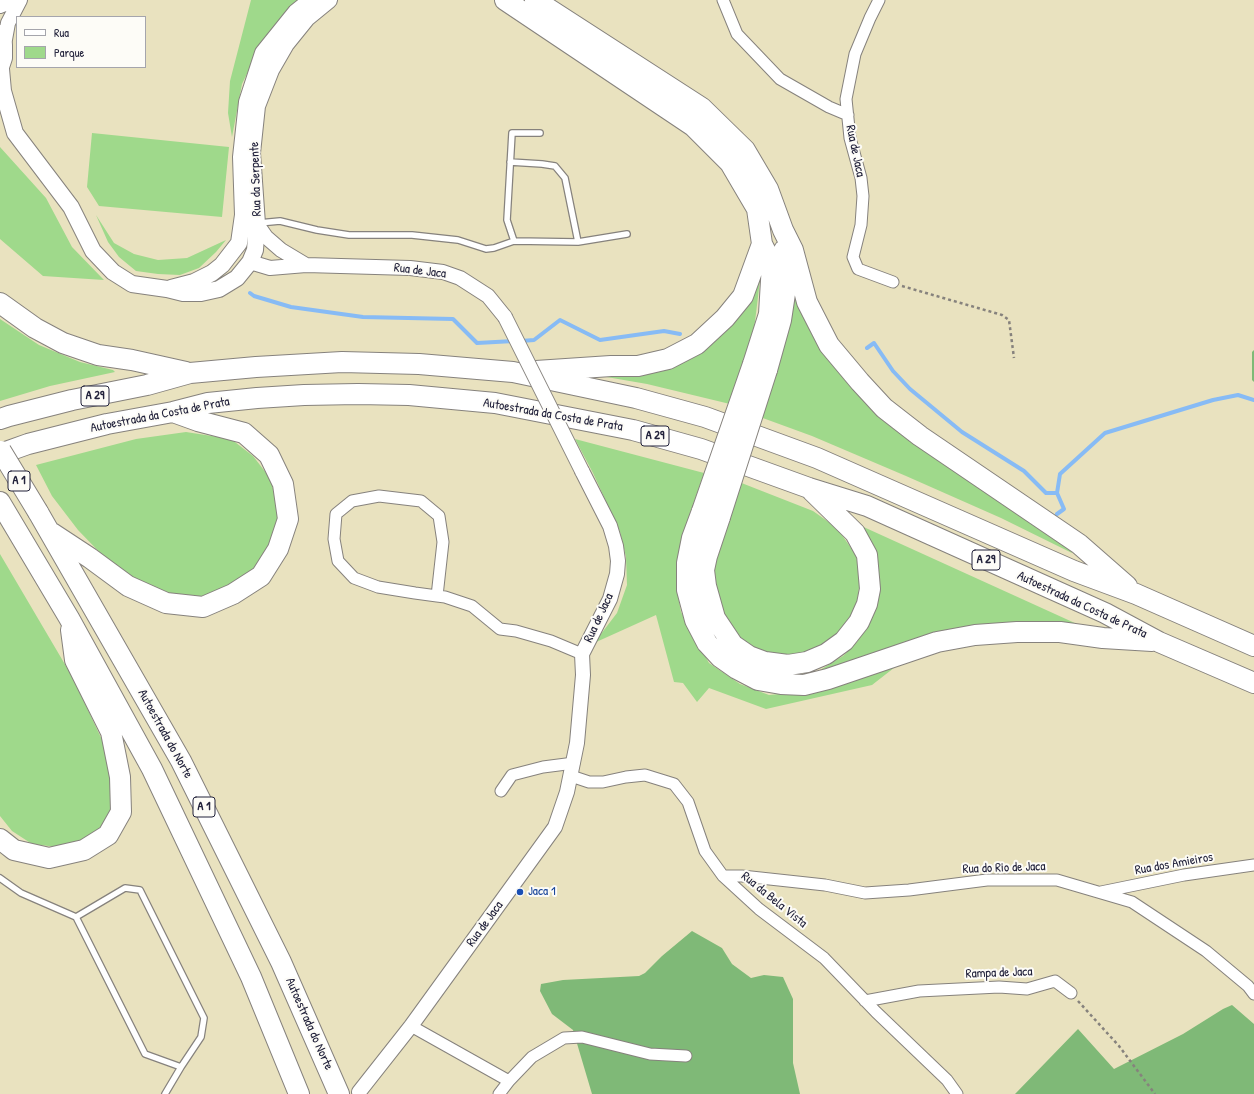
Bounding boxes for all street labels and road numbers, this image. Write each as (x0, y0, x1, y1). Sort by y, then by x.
street label: Rua de Jaca (842, 124, 868, 178)
street label: Rua da Serpente (247, 141, 265, 217)
street label: Rua de Jaca (393, 260, 447, 282)
road number: A 29 (81, 386, 109, 406)
street label: Autoestrada da Costa de Prata (89, 394, 231, 436)
street label: Autoestrada da Costa de Prata (482, 395, 624, 435)
road number: A 29 (641, 426, 669, 446)
road number: A 1 (8, 471, 30, 491)
road number: A 29 (972, 550, 1000, 570)
street label: Autoestrada da Costa de Prata (1015, 568, 1149, 642)
street label: Rua de Jaca (581, 591, 617, 645)
street label: Autoestrada do Norte (134, 687, 196, 781)
road number: A 1 (193, 797, 215, 817)
street label: Rua dos Amieiros (1134, 849, 1214, 879)
street label: Rua do Rio de Jaca (962, 859, 1046, 877)
street label: Rua da Bela Vista (738, 869, 810, 931)
street label: Rua de Jaca (463, 898, 507, 950)
street label: Rampa de Jaca (965, 964, 1033, 982)
street label: Autoestrada do Norte (282, 975, 336, 1073)

